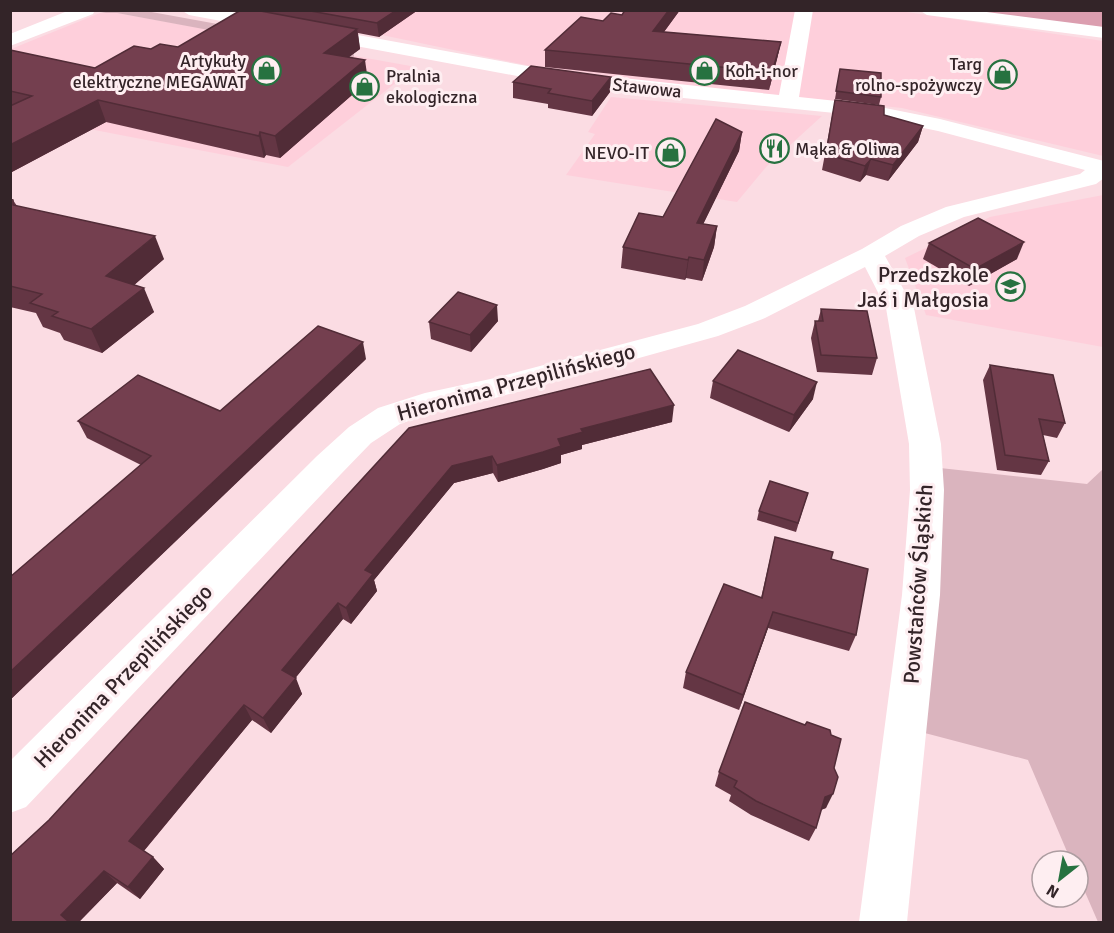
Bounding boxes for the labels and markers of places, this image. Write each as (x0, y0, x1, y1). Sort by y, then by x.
place label: Artykuły elektryczne MEGAWAT (73, 50, 247, 93)
place label: Targ rolno-spożywczy (855, 53, 983, 96)
shop icon: Artykuły elektryczne MEGAWAT (251, 55, 283, 87)
shop icon: Koh-i-nor (688, 55, 720, 87)
shop icon: Targ rolno-spożywczy (987, 58, 1019, 90)
place label: Koh-i-nor (725, 60, 798, 82)
place label: Pralnia ekologiczna (386, 65, 477, 108)
shop icon: Pralnia ekologiczna (349, 70, 381, 102)
restaurant icon: Mąka & Oliwa (758, 133, 790, 165)
shop icon: NEVO-IT (654, 137, 686, 169)
place label: Mąka & Oliwa (795, 138, 900, 160)
place label: NEVO-IT (584, 142, 649, 164)
place label: Przedszkole Jaś i Małgosia (857, 261, 989, 313)
school or university icon: Przedszkole Jaś i Małgosia (994, 271, 1026, 303)

